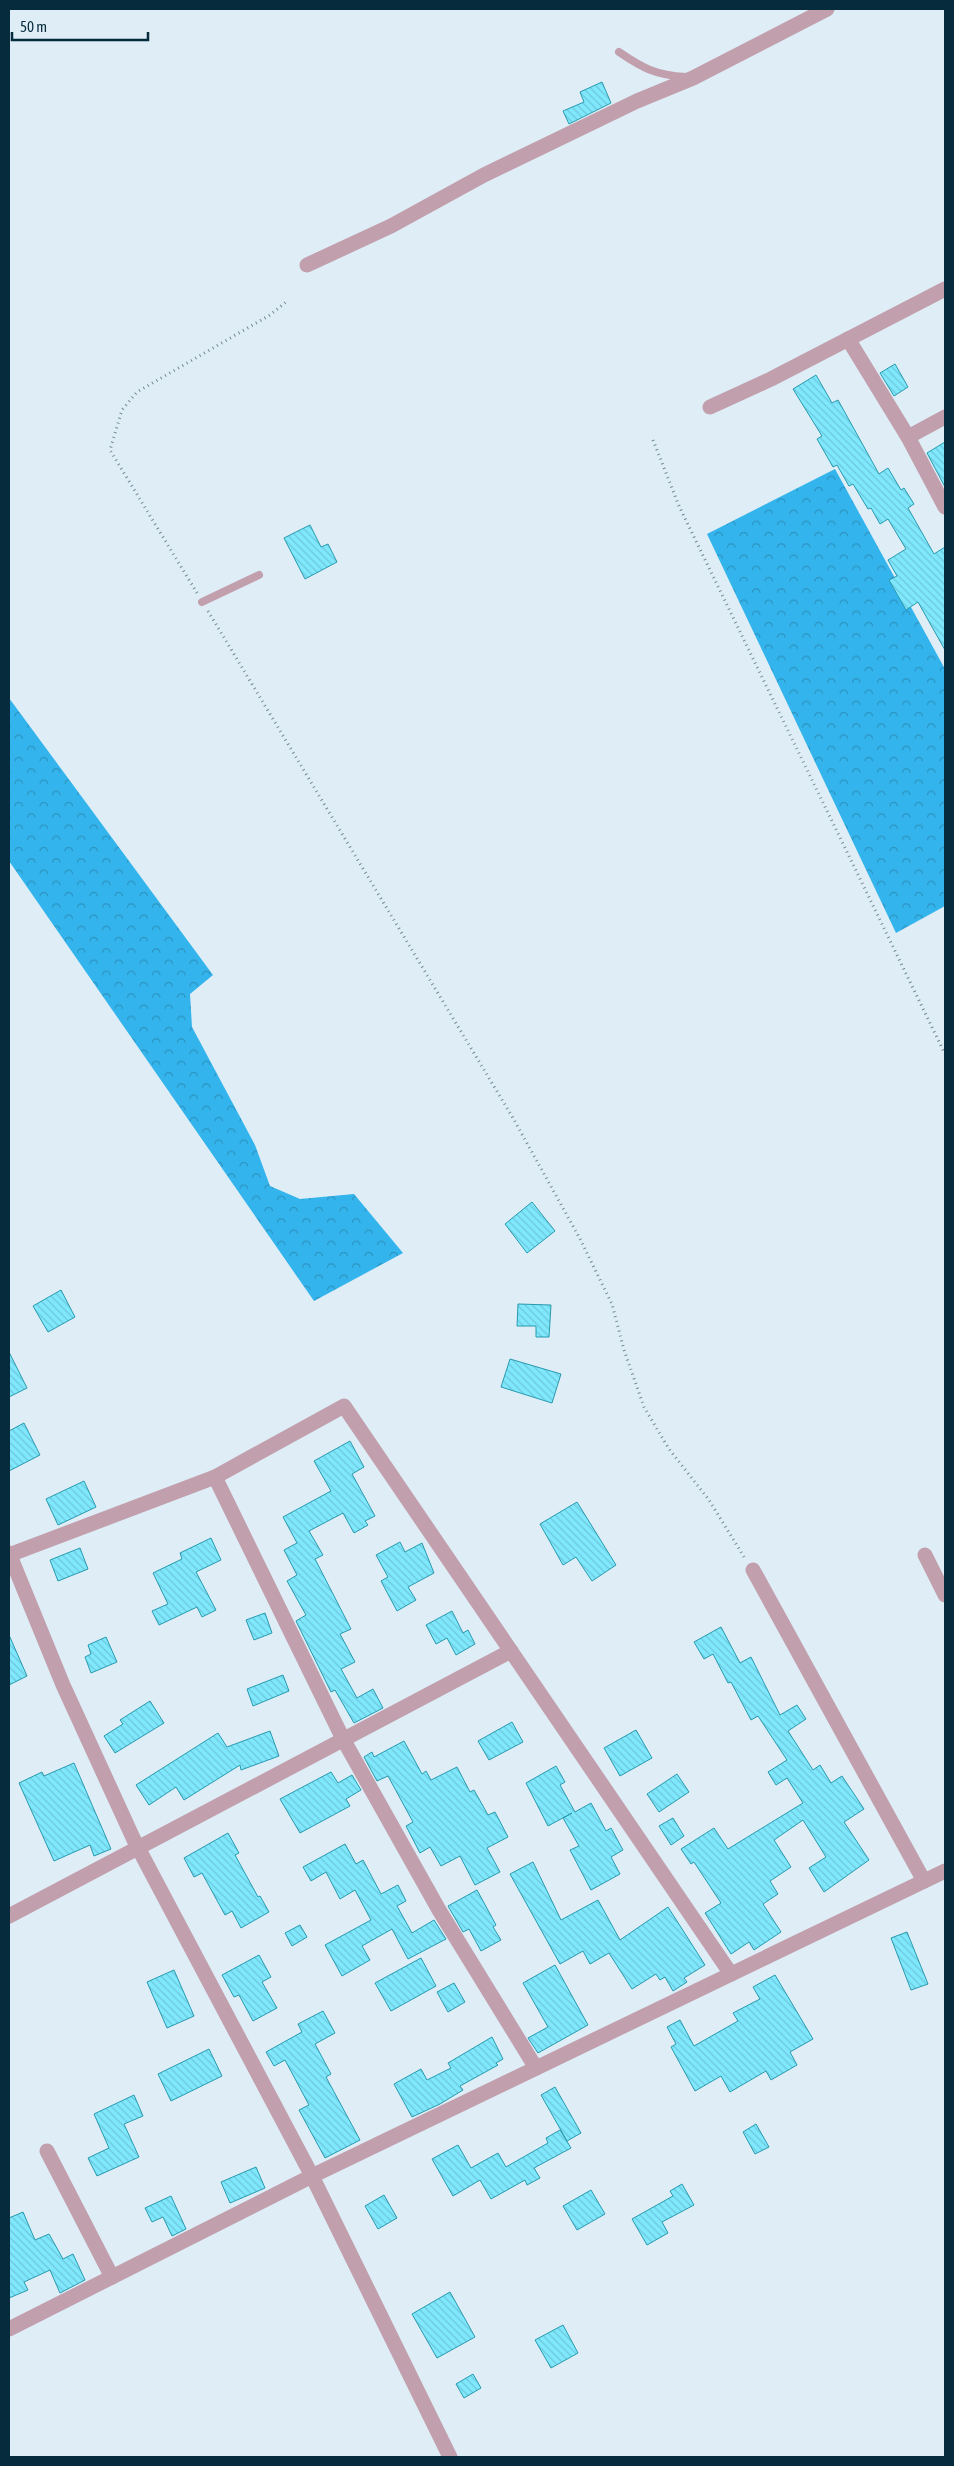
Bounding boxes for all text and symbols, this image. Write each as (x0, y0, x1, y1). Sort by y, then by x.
scale bar (12, 10, 149, 42)
text: 50 m (20, 18, 47, 35)

